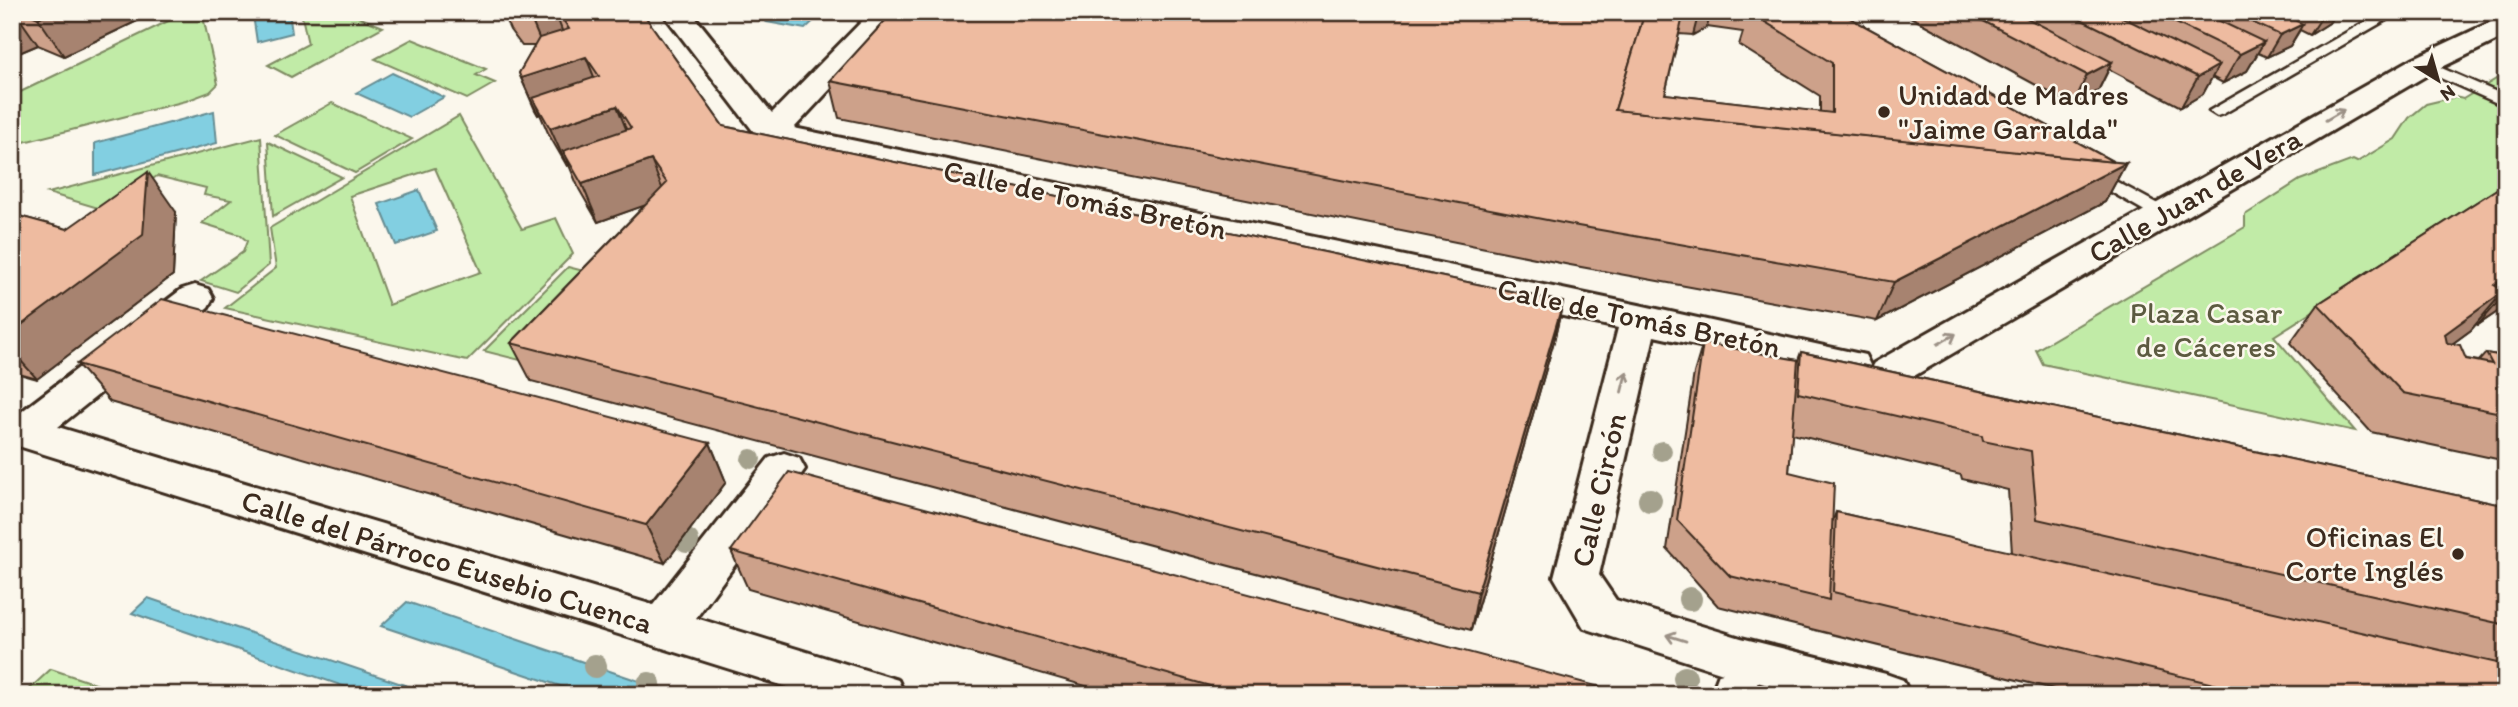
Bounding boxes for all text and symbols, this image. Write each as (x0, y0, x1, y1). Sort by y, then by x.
north arrow (2402, 46, 2472, 116)
place label: Unidad de Madres "Jaime Garralda" (1898, 76, 2129, 147)
text: N (2436, 80, 2460, 106)
marker: Unidad de Madres "Jaime Garralda" (1876, 104, 1892, 120)
one-way arrow (2325, 108, 2345, 122)
street label: Calle Juan de Vera (2082, 120, 2308, 271)
street label: Calle de Tomás Bretón (940, 151, 1230, 248)
street label: Calle de Tomás Bretón (1494, 269, 1784, 366)
park label: Plaza Casar de Cáceres (2130, 294, 2282, 365)
one-way arrow (1937, 332, 1957, 346)
one-way arrow (1618, 371, 1631, 393)
street label: Calle Circón (1563, 409, 1634, 571)
street label: Calle del Párroco Eusebio Cuenca (237, 481, 657, 642)
place label: Oficinas El Corte Inglés (2285, 518, 2445, 589)
marker: Oficinas El Corte Inglés (2450, 546, 2466, 562)
one-way arrow (1665, 631, 1687, 644)

